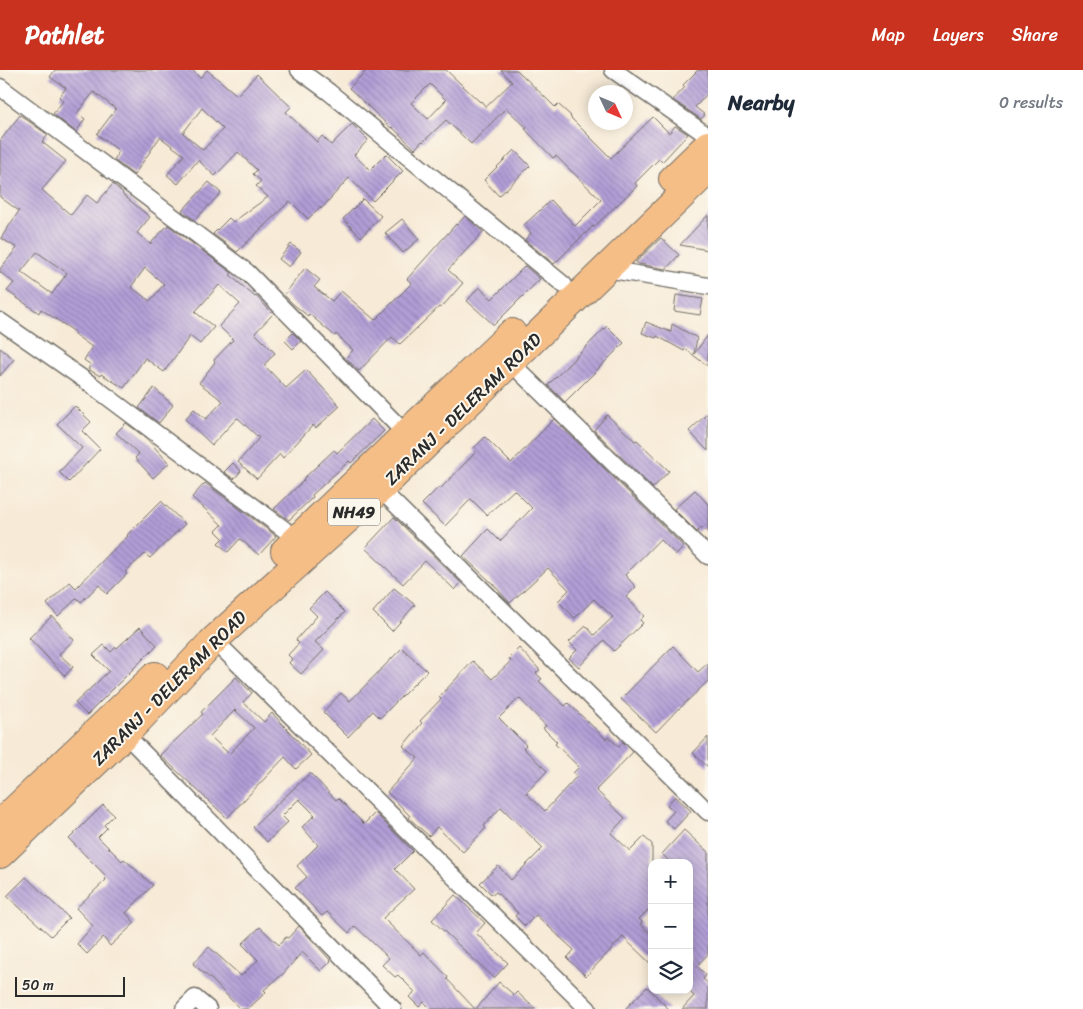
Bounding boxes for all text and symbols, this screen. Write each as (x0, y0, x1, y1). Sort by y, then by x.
text: Pathlet (25, 14, 104, 56)
text: Map (872, 19, 905, 51)
text: Layers (933, 19, 984, 51)
text: Share (1012, 19, 1058, 51)
text: Nearby (728, 84, 794, 122)
north arrow (588, 85, 633, 130)
text: 0 results (999, 88, 1063, 117)
street label: ZARANJ - DELERAM ROAD (377, 325, 550, 493)
road number: NH49 (328, 498, 380, 526)
street label: ZARANJ - DELERAM ROAD (84, 602, 255, 773)
map controls (648, 859, 693, 994)
button: + (648, 859, 693, 904)
button: − (648, 904, 693, 949)
button: layers (648, 949, 693, 994)
text: 50 m (22, 973, 54, 998)
scale bar (15, 974, 125, 997)

